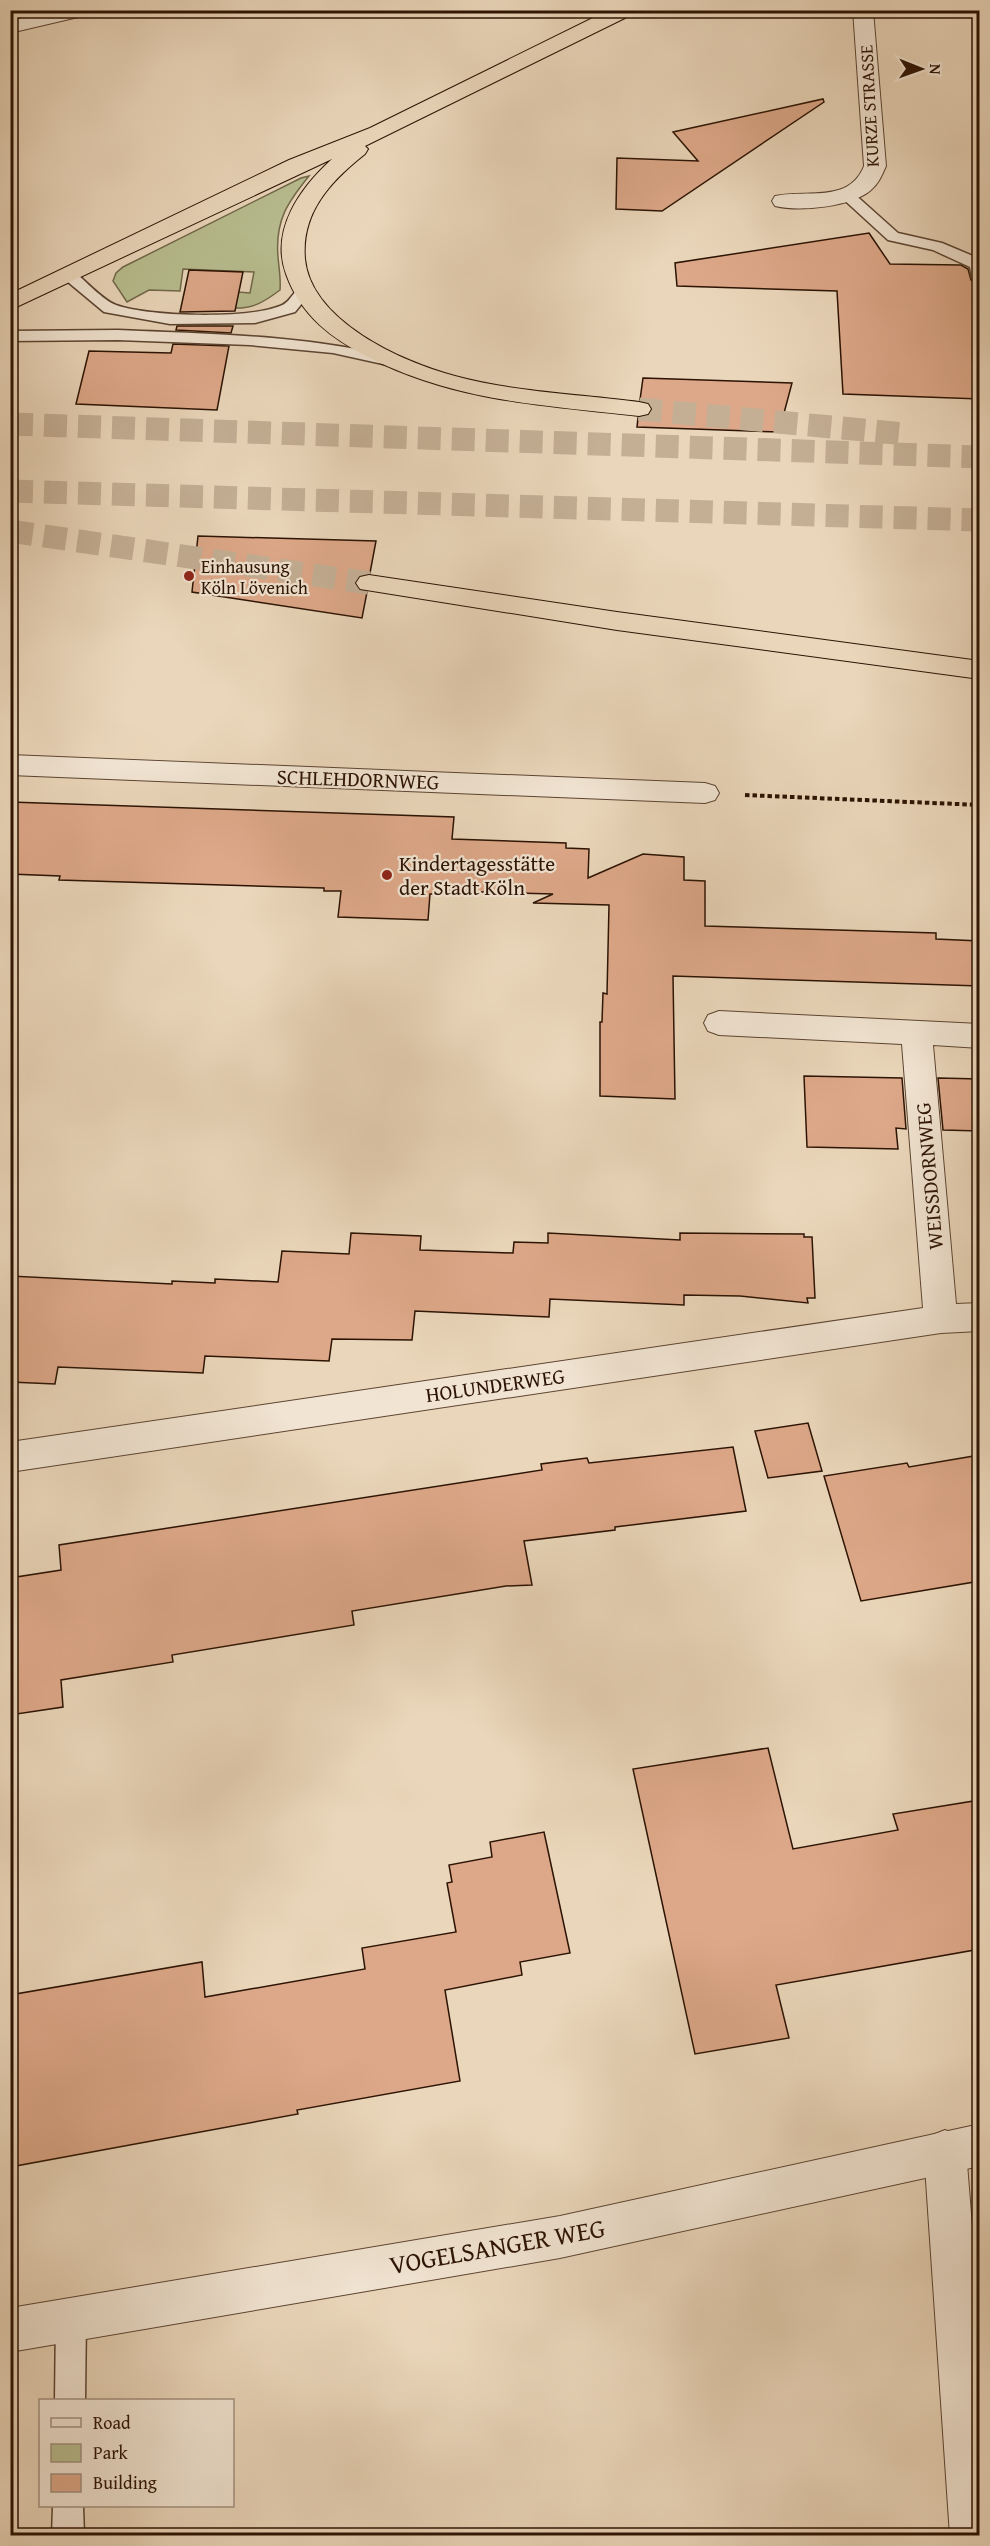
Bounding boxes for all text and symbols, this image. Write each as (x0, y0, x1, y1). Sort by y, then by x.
north arrow (891, 39, 951, 99)
street label: KURZE STRASSE (852, 44, 886, 168)
text: N (924, 64, 948, 75)
place label: Einhausung Köln Lövenich (201, 553, 308, 601)
marker: Einhausung Köln Lövenich (182, 569, 196, 583)
street label: SCHLEHDORNWEG (276, 761, 440, 797)
place label: Kindertagesstätte der Stadt Köln (399, 848, 555, 903)
marker: Kindertagesstätte der Stadt Köln (380, 868, 394, 882)
street label: WEISSDORNWEG (907, 1101, 951, 1251)
street label: HOLUNDERWEG (423, 1360, 567, 1410)
street label: VOGELSANGER WEG (386, 2208, 608, 2284)
legend (39, 2399, 234, 2507)
text: Road (93, 2409, 131, 2436)
text: Park (93, 2439, 129, 2466)
text: Building (93, 2469, 157, 2496)

